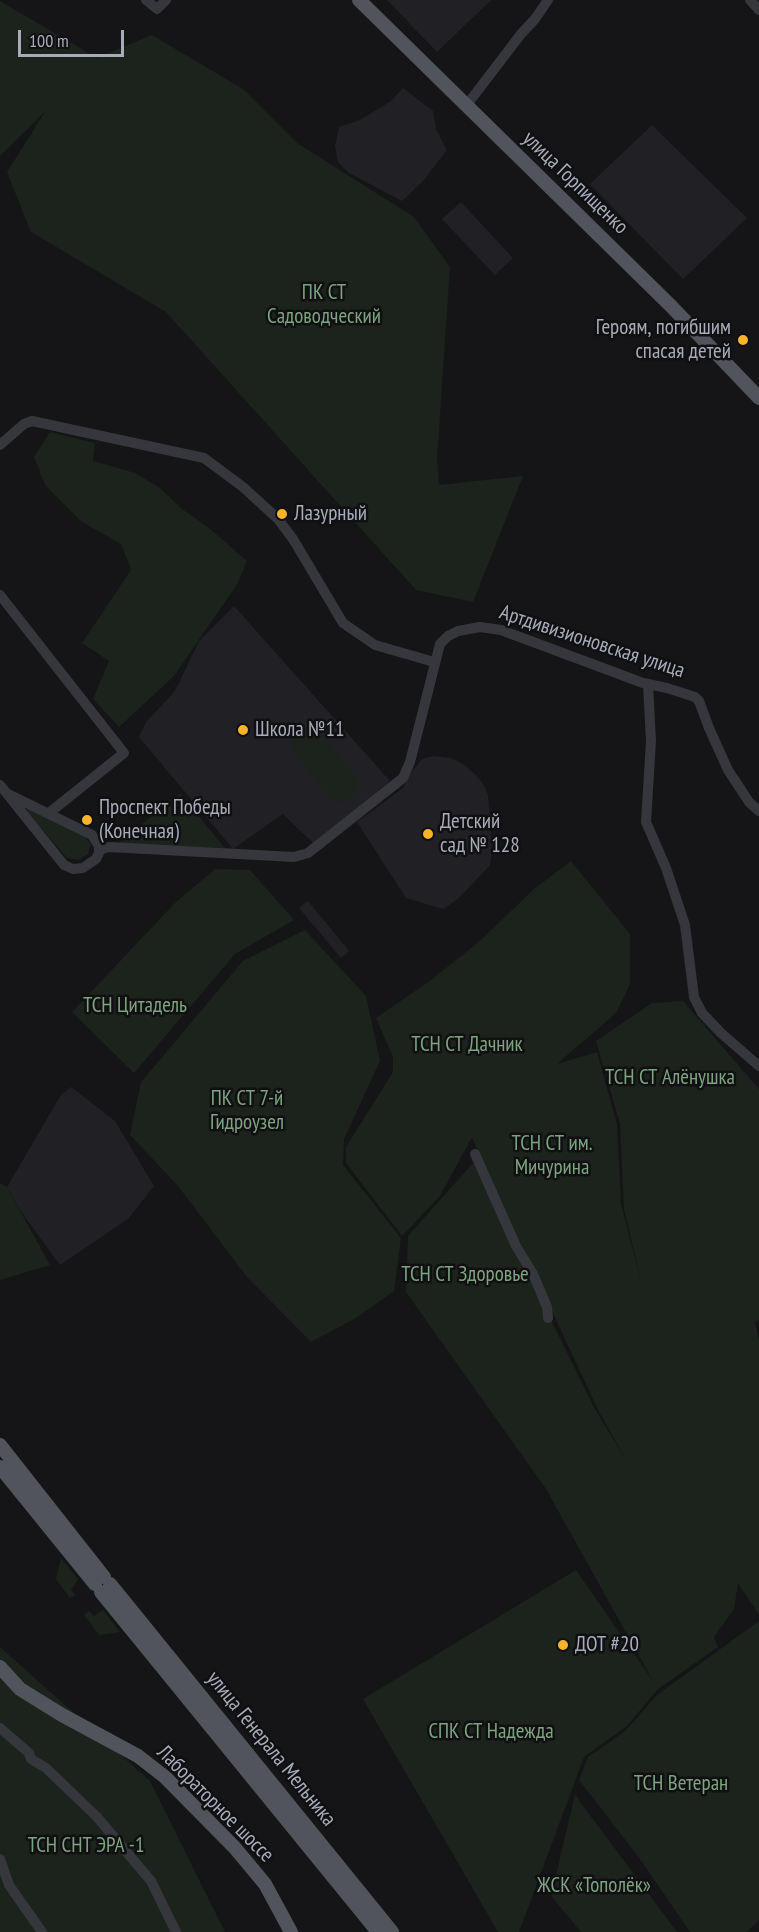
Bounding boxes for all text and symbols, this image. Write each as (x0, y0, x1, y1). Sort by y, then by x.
scale bar (21, 18, 128, 56)
text: 100 m (29, 29, 69, 52)
street label: улица Горпищенко (517, 126, 633, 240)
park label: ПК СТ Садоводческий (267, 280, 381, 330)
place label: Героям, погибшим спасая детей (596, 315, 731, 365)
marker: Героям, погибшим спасая детей (736, 333, 750, 347)
place label: Лазурный (294, 501, 367, 527)
marker: Лазурный (275, 507, 289, 521)
street label: Артдивизионовская улица (496, 600, 688, 684)
place label: Школа №11 (255, 717, 344, 743)
marker: Школа №11 (236, 723, 250, 737)
place label: Проспект Победы (Конечная) (99, 795, 231, 845)
place label: Детский сад № 128 (440, 809, 520, 859)
marker: Проспект Победы (Конечная) (80, 813, 94, 827)
marker: Детский сад № 128 (421, 827, 435, 841)
park label: ТСН Цитадель (83, 993, 187, 1019)
park label: ТСН СТ Дачник (411, 1032, 523, 1058)
park label: ТСН СТ Алёнушка (605, 1065, 735, 1091)
park label: ПК СТ 7-й Гидроузел (210, 1086, 284, 1136)
park label: ТСН СТ им. Мичурина (512, 1131, 592, 1181)
park label: ТСН СТ Здоровье (401, 1262, 529, 1288)
place label: ДОТ #20 (575, 1632, 639, 1658)
marker: ДОТ #20 (556, 1638, 570, 1652)
street label: улица Генерала Мельника (201, 1667, 341, 1831)
park label: СПК СТ Надежда (428, 1719, 554, 1745)
street label: Лабораторное шоссе (151, 1740, 279, 1868)
park label: ТСН Ветеран (634, 1771, 728, 1797)
park label: ТСН СНТ ЭРА -1 (28, 1833, 144, 1859)
park label: ЖСК «Тополёк» (537, 1873, 651, 1899)

